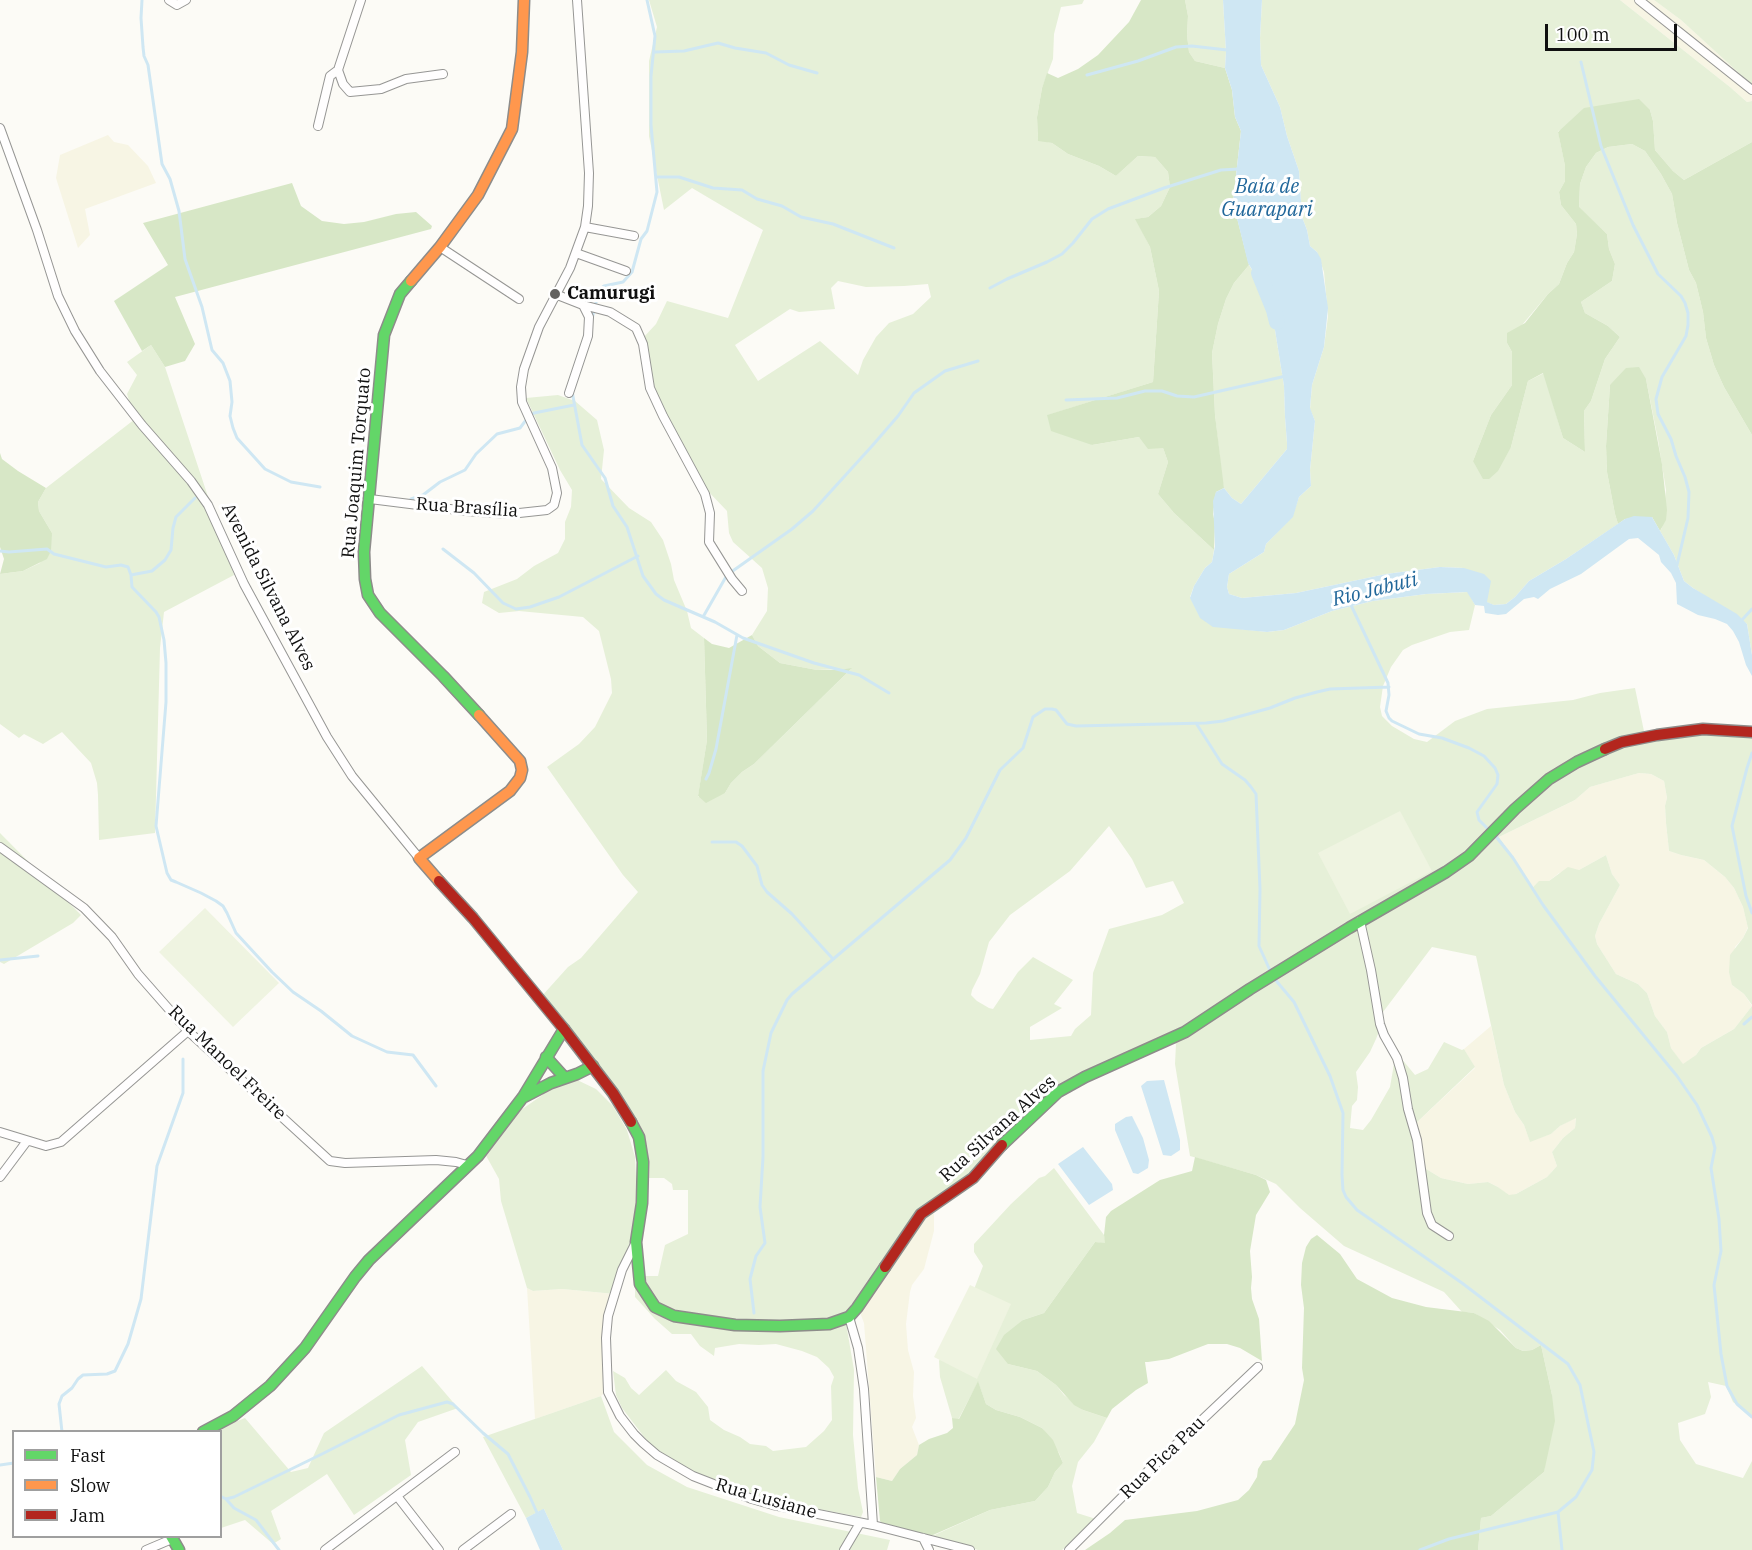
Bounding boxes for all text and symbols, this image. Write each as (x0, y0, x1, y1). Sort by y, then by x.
scale bar (1548, 12, 1680, 50)
text: 100 m (1556, 23, 1610, 46)
water label: Baía de Guarapari (1221, 175, 1313, 222)
place label: Camurugi (567, 283, 655, 305)
marker: Camurugi (548, 287, 562, 301)
street label: Rua Joaquim Torquato (338, 367, 376, 559)
street label: Rua Brasília (415, 494, 519, 522)
street label: Avenida Silvana Alves (216, 500, 320, 674)
water label: Rio Jabuti (1330, 568, 1420, 612)
street label: Rua Manoel Freire (164, 1001, 290, 1125)
street label: Rua Silvana Alves (935, 1071, 1061, 1187)
street label: Rua Pica Pau (1116, 1412, 1210, 1504)
legend (12, 1430, 222, 1538)
text: Fast (70, 1444, 105, 1467)
text: Slow (70, 1474, 110, 1497)
street label: Rua Lusiane (713, 1474, 819, 1524)
text: Jam (70, 1504, 105, 1527)

